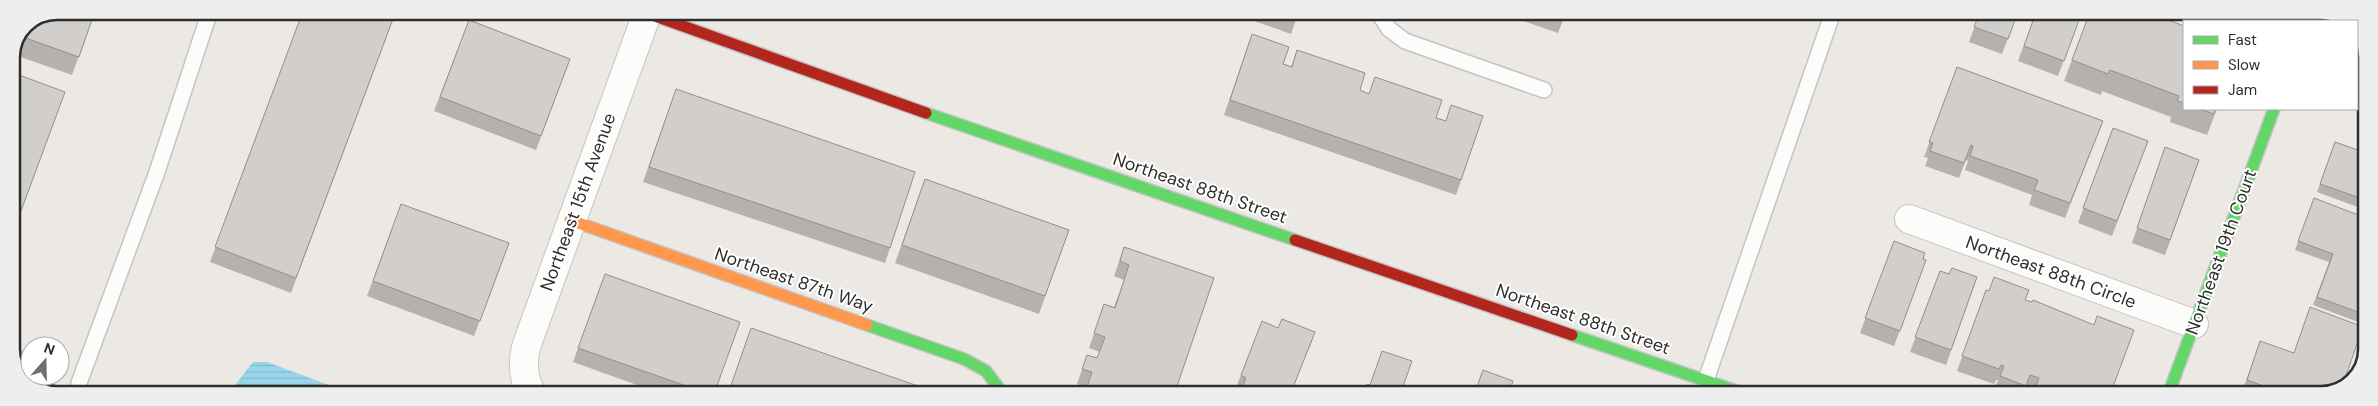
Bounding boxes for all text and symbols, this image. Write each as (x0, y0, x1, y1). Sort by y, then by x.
legend (2183, 20, 2358, 110)
text: Fast (2228, 30, 2257, 50)
text: Slow (2228, 55, 2261, 75)
text: Jam (2228, 80, 2257, 100)
street label: Northeast 15th Avenue (535, 110, 621, 294)
street label: Northeast 88th Street (1110, 147, 1290, 229)
street label: Northeast 19th Court (2180, 166, 2262, 338)
street label: Northeast 88th Circle (1962, 230, 2140, 314)
street label: Northeast 87th Way (712, 242, 876, 318)
street label: Northeast 88th Street (1493, 278, 1673, 360)
north arrow (20, 336, 70, 386)
text: N (42, 339, 57, 359)

